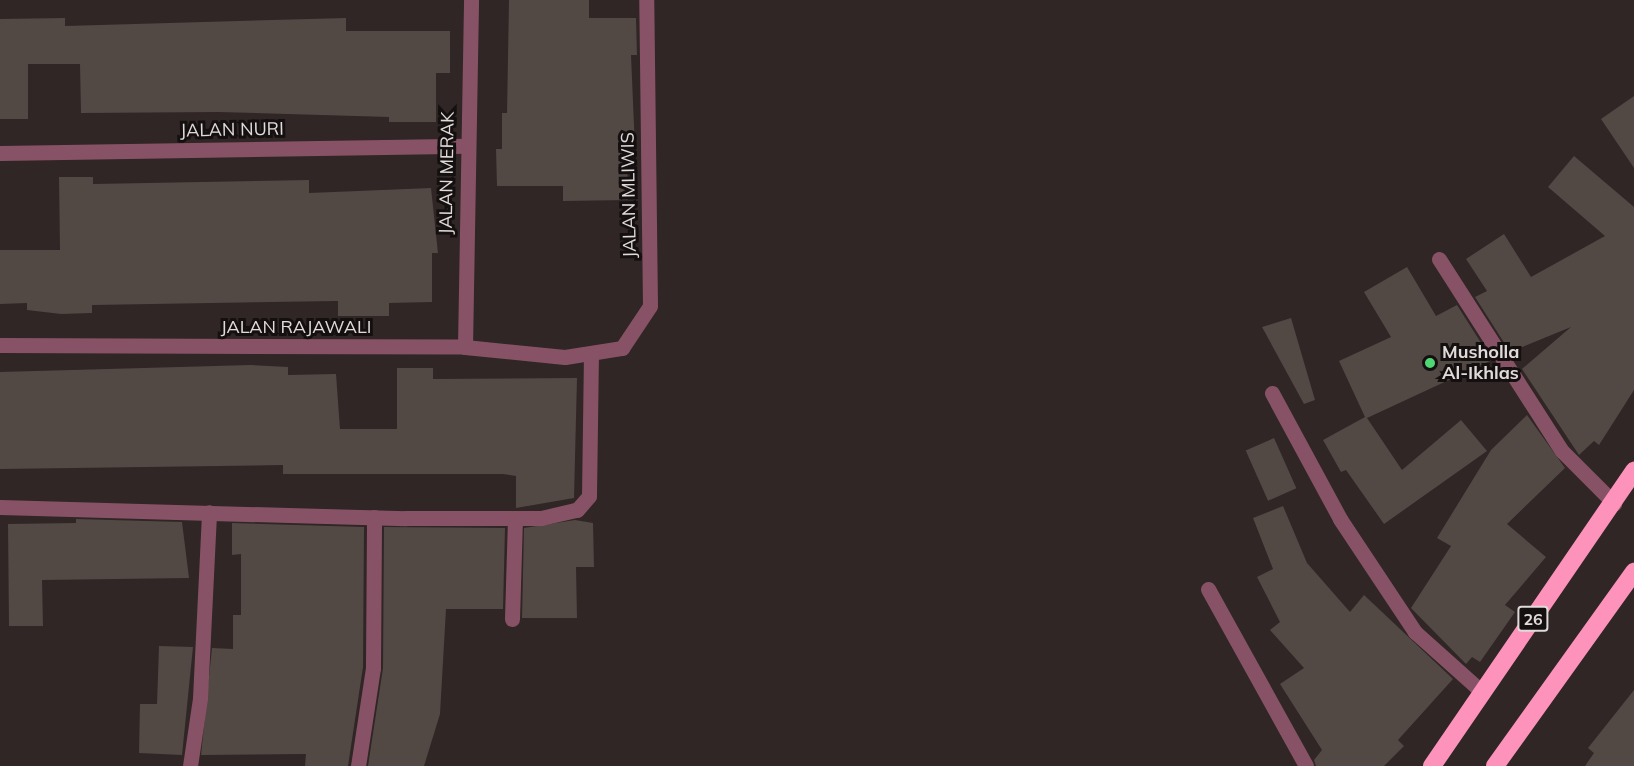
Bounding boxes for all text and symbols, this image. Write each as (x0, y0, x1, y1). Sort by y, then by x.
street label: JALAN MERAK (435, 111, 459, 235)
street label: JALAN NURI (180, 118, 284, 142)
street label: JALAN MLIWIS (617, 132, 641, 258)
street label: JALAN RAJAWALI (221, 316, 371, 338)
place label: Musholla Al-Ikhlas (1442, 342, 1519, 385)
marker: Musholla Al-Ikhlas (1423, 356, 1437, 370)
road number: 26 (1516, 606, 1550, 632)

